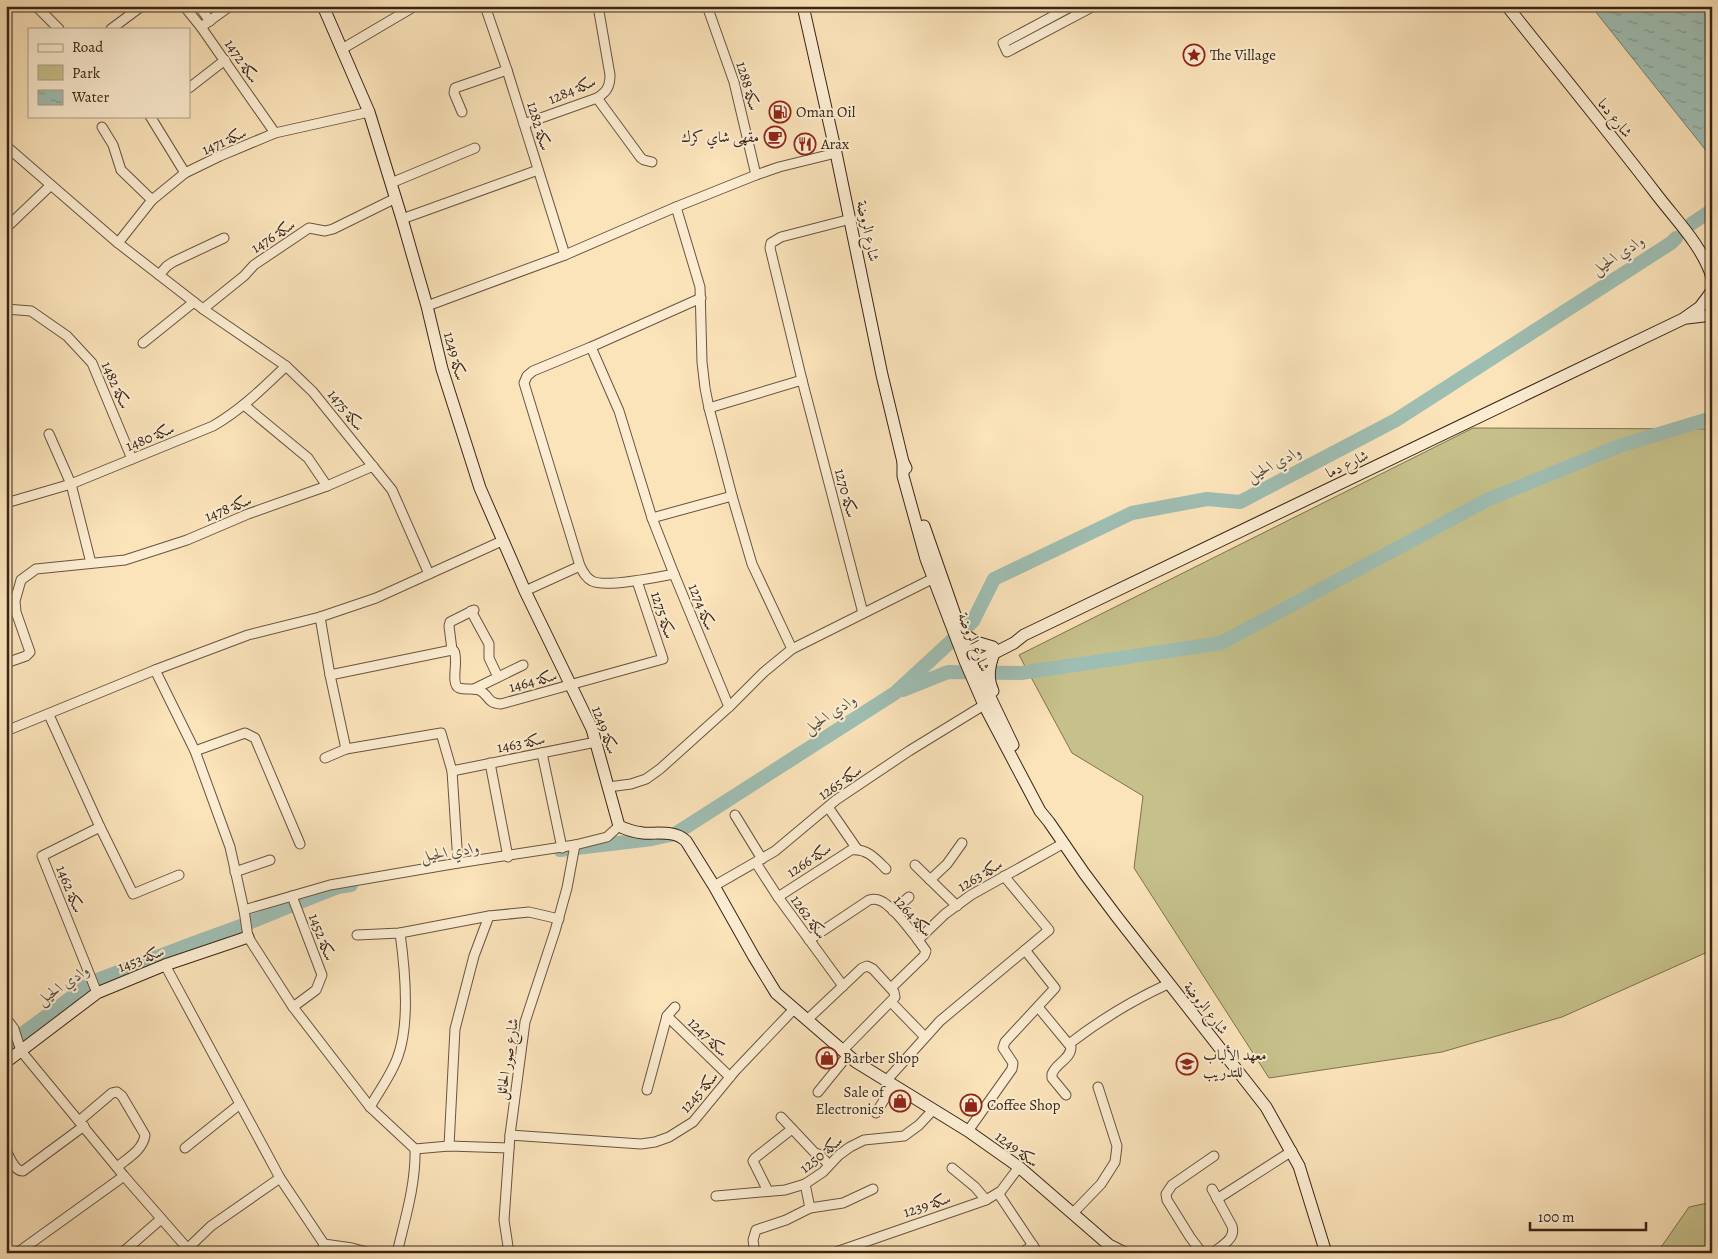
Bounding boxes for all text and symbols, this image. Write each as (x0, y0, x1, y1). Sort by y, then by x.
legend (28, 28, 190, 118)
street label: سكة 1472 (220, 35, 264, 87)
text: Road (72, 37, 104, 57)
place icon: The Village (1182, 43, 1206, 67)
place label: The Village (1210, 45, 1276, 65)
street label: سكة 1288 (731, 59, 765, 113)
text: Park (72, 63, 101, 83)
street label: سكة 1284 (545, 71, 599, 109)
text: Water (71, 87, 109, 107)
street label: شارع دما (1591, 94, 1637, 144)
street label: سكة 1282 (522, 99, 556, 153)
fuel station icon: Oman Oil (768, 100, 792, 124)
place label: Oman Oil (796, 102, 856, 122)
street label: سكة 1471 (199, 122, 249, 160)
cafe icon: مقهى شاي كرك (763, 125, 787, 149)
place label: مقهى شاي كرك (681, 127, 759, 149)
restaurant icon: Arax (793, 132, 817, 156)
place label: Arax (820, 134, 849, 154)
street label: شارع الروضة (849, 199, 884, 264)
street label: سكة 1476 (247, 214, 299, 258)
water label: وادي الحيل (1587, 229, 1650, 281)
street label: سكة 1249 (439, 330, 471, 382)
street label: سكة 1482 (97, 358, 135, 412)
street label: سكة 1475 (323, 385, 369, 435)
street label: سكة 1480 (123, 418, 177, 456)
water label: وادي الحيل (1242, 440, 1306, 489)
street label: شارع دما (1322, 445, 1373, 486)
street label: سكة 1270 (830, 466, 862, 520)
street label: سكة 1478 (202, 490, 254, 526)
street label: سكة 1274 (684, 581, 720, 633)
street label: سكة 1275 (646, 589, 680, 641)
street label: شارع الروضة (950, 609, 995, 676)
street label: سكة 1464 (507, 665, 559, 697)
water label: وادي الحيل (799, 688, 862, 740)
street label: سكة 1249 (587, 703, 623, 757)
street label: سكة 1463 (495, 729, 547, 757)
street label: سكة 1265 (814, 760, 866, 804)
water label: وادي الحيل (419, 836, 481, 869)
street label: سكة 1266 (783, 838, 835, 882)
street label: سكة 1263 (954, 854, 1006, 896)
street label: سكة 1462 (51, 862, 89, 916)
street label: سكة 1262 (786, 891, 832, 943)
street label: سكة 1264 (889, 891, 937, 941)
street label: سكة 1452 (304, 911, 340, 963)
street label: سكة 1453 (115, 941, 167, 977)
water label: وادي الحيل (32, 959, 94, 1012)
street label: شارع الروضة (1177, 977, 1233, 1040)
street label: سكة 1247 (683, 1013, 733, 1061)
street label: شارع صور الحائل (491, 1017, 526, 1102)
place label: معهد الألباب للتدريب (1203, 1044, 1267, 1082)
shop icon: Barber Shop (815, 1046, 839, 1070)
place label: Barber Shop (843, 1048, 919, 1068)
school or university icon: معهد الألباب للتدريب (1175, 1052, 1199, 1076)
street label: سكة 1245 (675, 1067, 723, 1117)
place label: Sale of Electronics (816, 1082, 886, 1119)
shop icon: Sale of Electronics (888, 1089, 912, 1113)
shop icon: Coffee Shop (959, 1093, 983, 1117)
place label: Coffee Shop (987, 1095, 1060, 1115)
street label: سكة 1249 (991, 1126, 1043, 1172)
street label: سكة 1250 (795, 1130, 847, 1178)
street label: سكة 1239 (901, 1188, 953, 1222)
scale bar (1530, 1199, 1647, 1231)
text: 100 m (1538, 1207, 1575, 1227)

